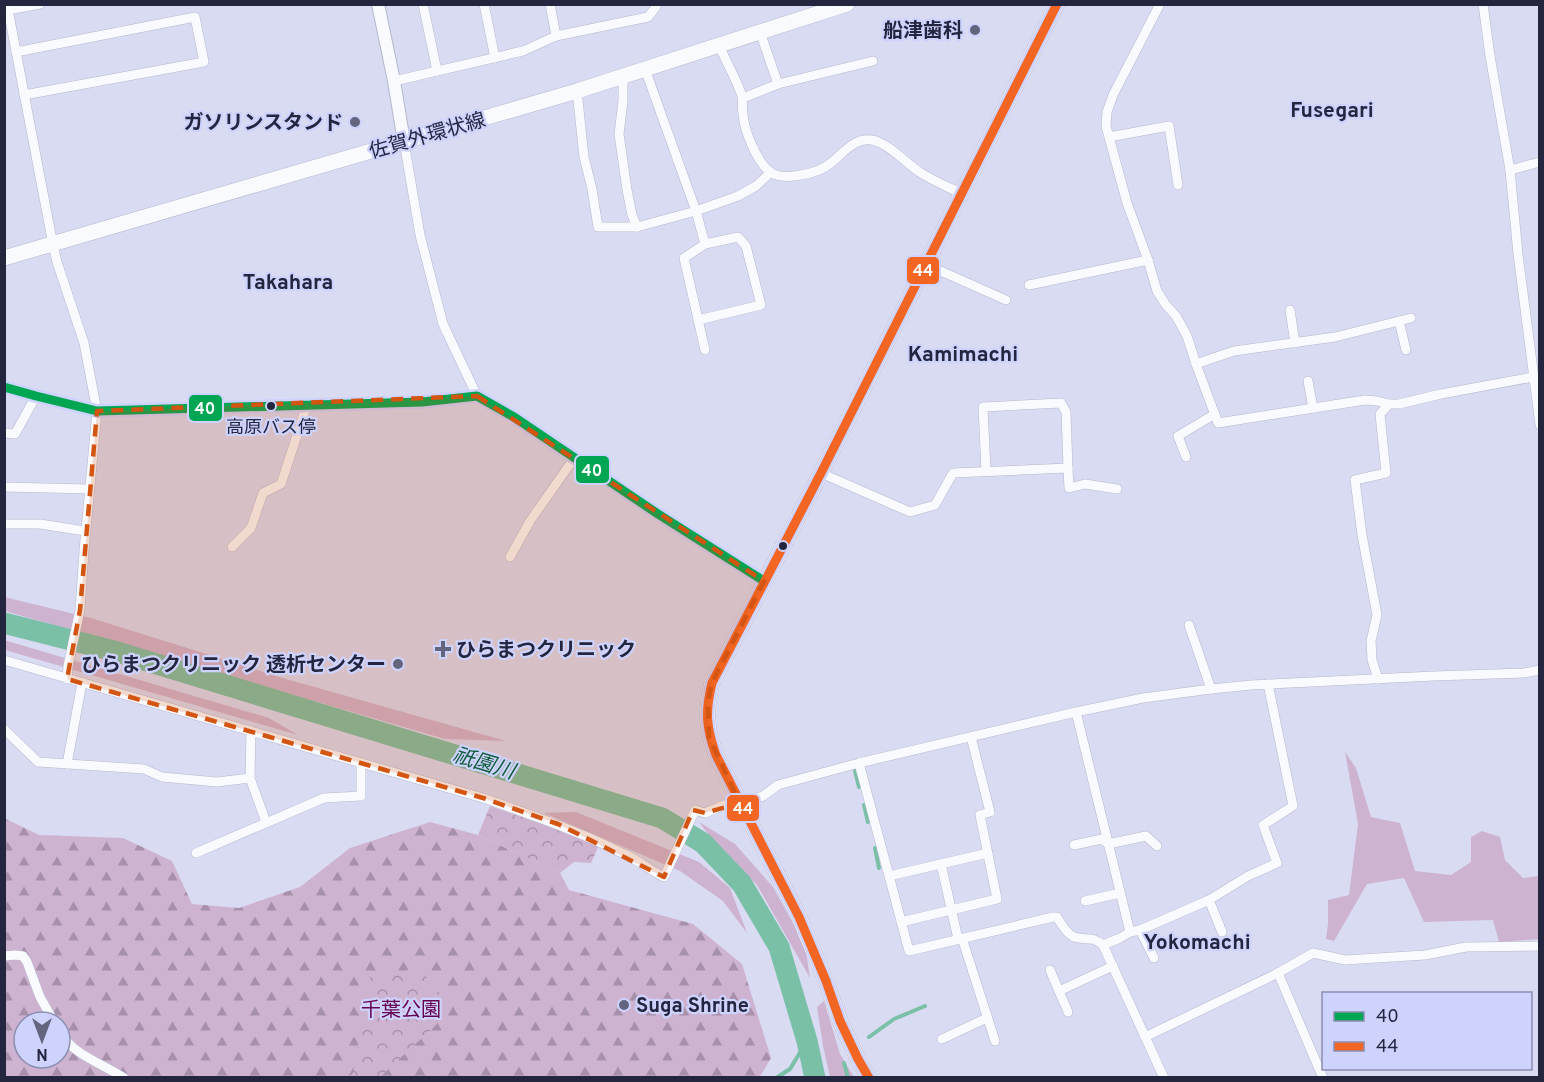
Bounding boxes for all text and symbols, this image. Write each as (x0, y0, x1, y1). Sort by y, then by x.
place label: 船津歯科 (883, 19, 963, 45)
marker: 船津歯科 (968, 23, 982, 37)
district label: Fusegari (1290, 98, 1374, 125)
street label: 佐賀外環状線 (366, 108, 489, 166)
place label: ガソリンスタンド (183, 111, 343, 137)
marker: ガソリンスタンド (348, 115, 362, 129)
line badge: 44 (906, 256, 940, 285)
text: 44 (913, 262, 933, 282)
district label: Takahara (243, 270, 333, 297)
district label: Kamimachi (908, 342, 1018, 369)
line badge: 40 (188, 394, 223, 422)
text: 40 (195, 400, 215, 420)
marker: 高原バス停 (265, 400, 277, 412)
place label: 高原バス停 (226, 417, 316, 440)
line badge: 40 (575, 455, 610, 484)
text: 40 (582, 462, 602, 482)
unlabelled marker (777, 540, 789, 552)
place label: ひらまつクリニック (456, 638, 636, 664)
marker: ひらまつクリニック (434, 640, 452, 658)
place label: ひらまつクリニック 透析センター (81, 653, 386, 679)
marker: ひらまつクリニック 透析センター (391, 657, 405, 671)
water label: 祇園川 (449, 742, 520, 787)
line badge: 44 (726, 794, 760, 822)
text: 44 (733, 800, 753, 820)
district label: Yokomachi (1143, 930, 1251, 957)
legend (1322, 992, 1532, 1070)
place label: Suga Shrine (636, 994, 749, 1020)
park label: 千葉公園 (361, 998, 441, 1024)
marker: Suga Shrine (617, 998, 631, 1012)
text: 40 (1376, 1006, 1399, 1029)
north arrow (12, 1010, 72, 1070)
text: 44 (1376, 1036, 1398, 1059)
text: N (36, 1043, 48, 1063)

